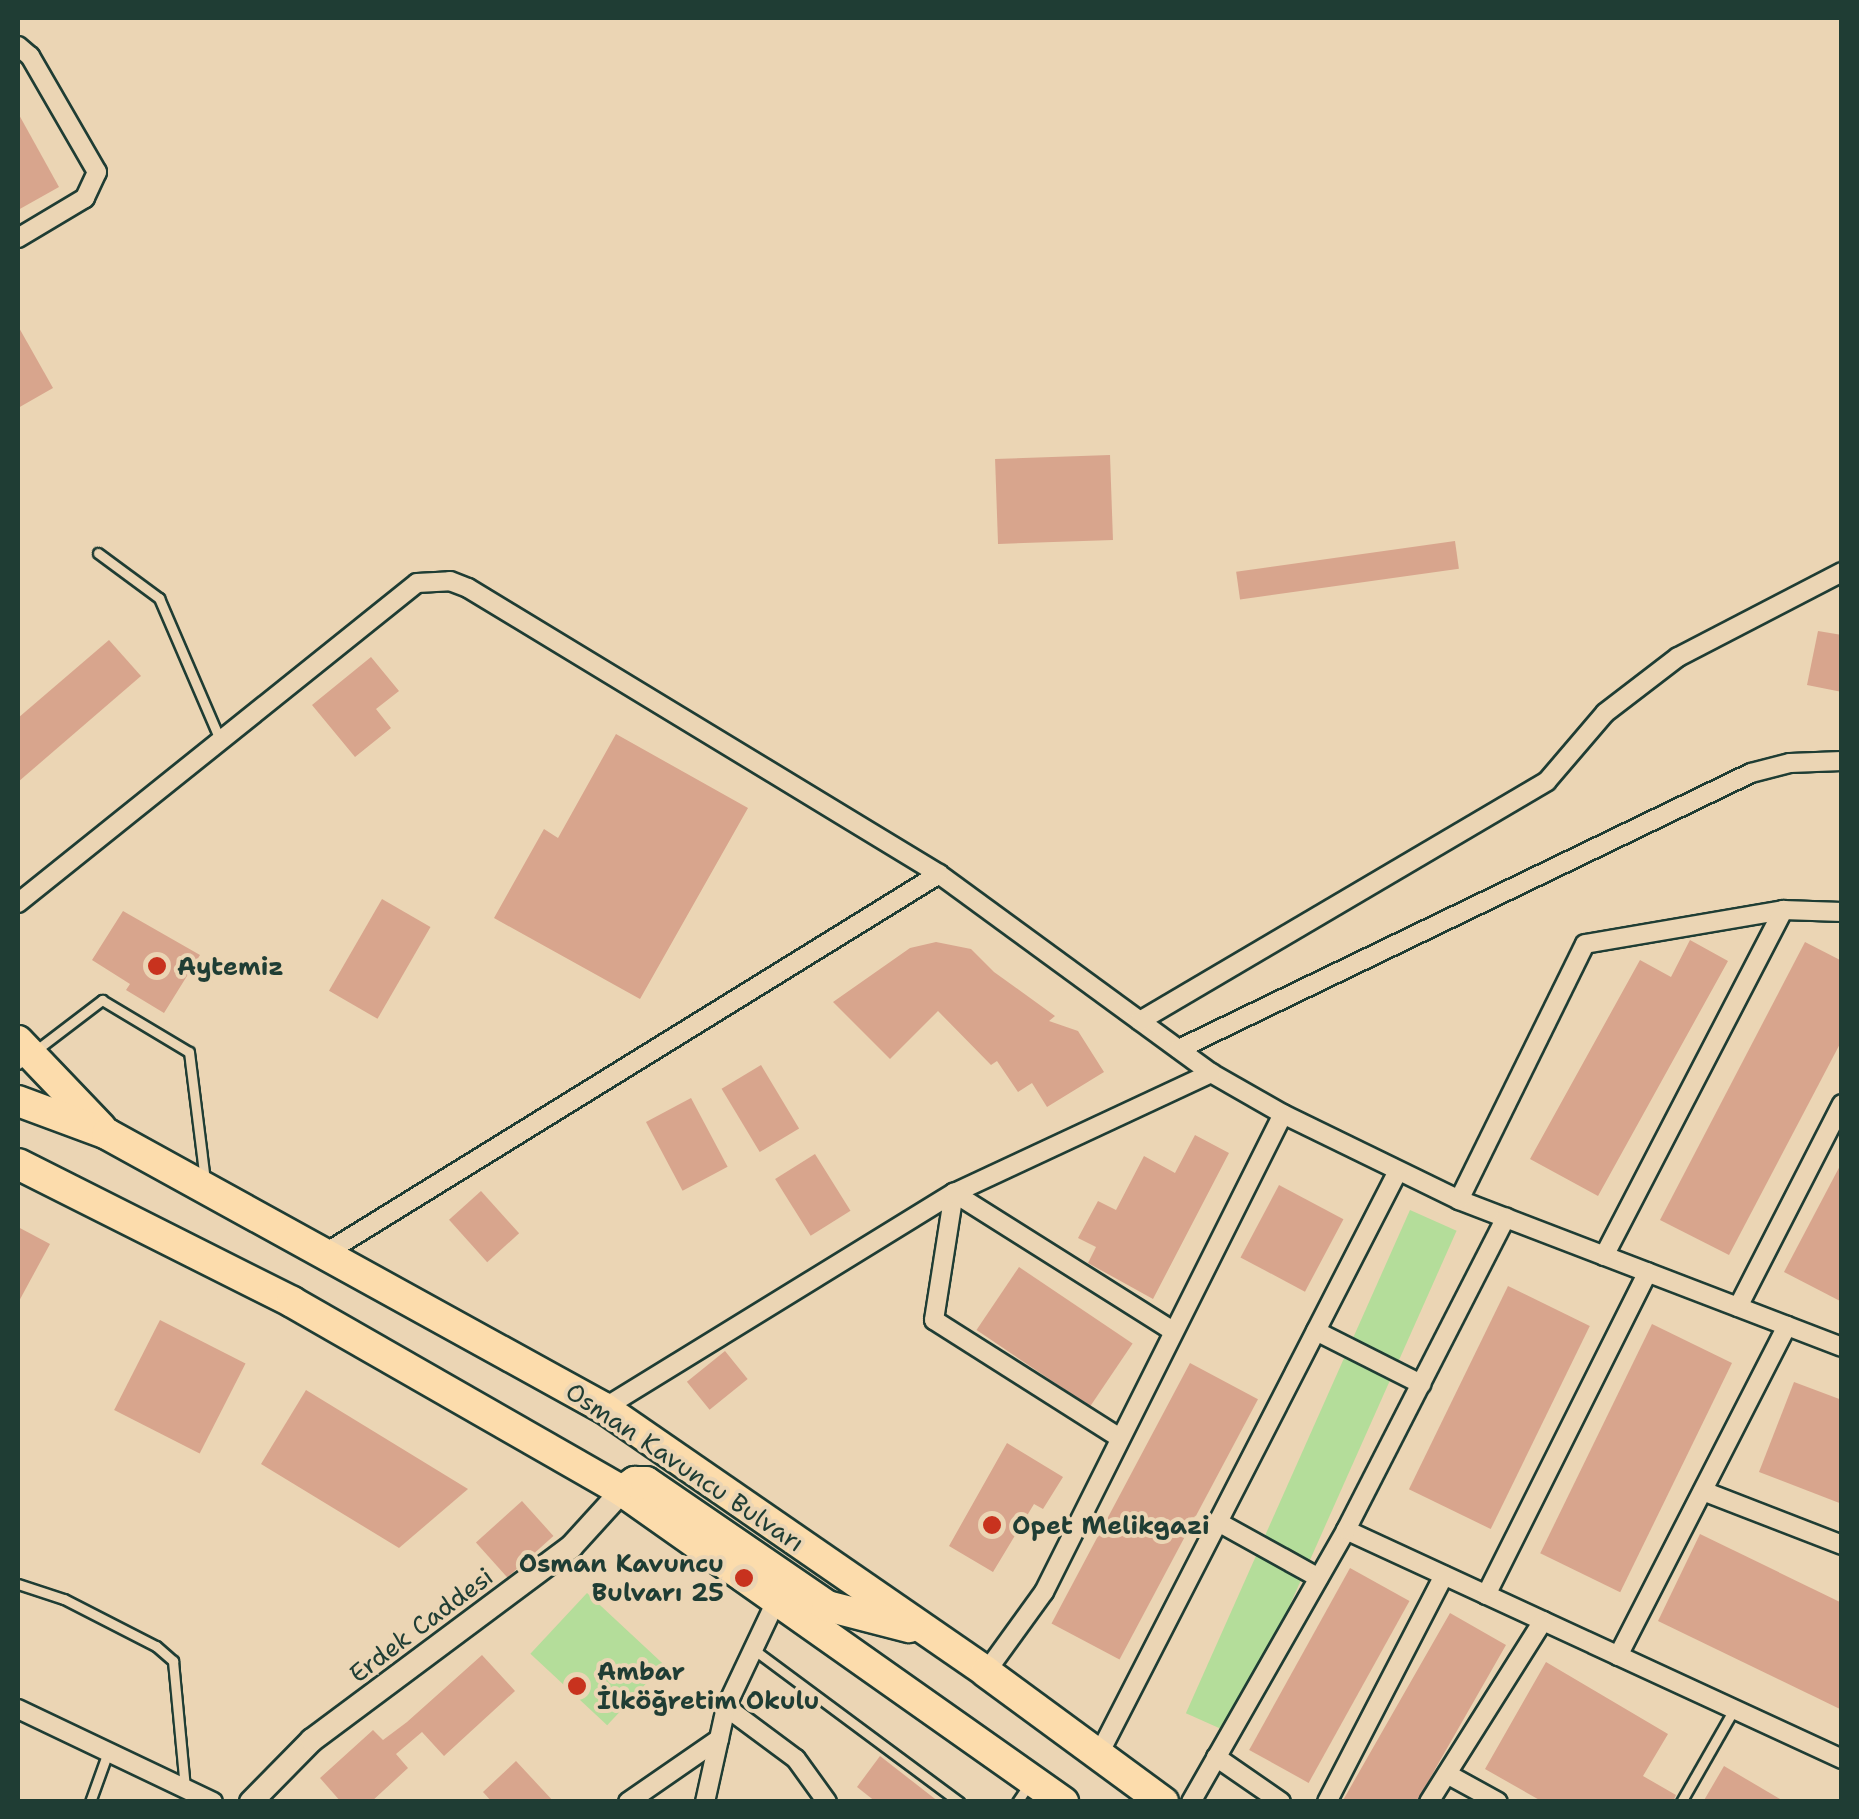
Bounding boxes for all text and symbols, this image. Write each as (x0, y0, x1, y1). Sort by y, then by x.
place label: Aytemiz (177, 951, 284, 981)
marker: Aytemiz (146, 955, 168, 977)
street label: Osman Kavuncu Bulvarı (560, 1376, 810, 1558)
place label: Opet Melikgazi (1012, 1510, 1210, 1540)
marker: Opet Melikgazi (981, 1514, 1003, 1536)
place label: Osman Kavuncu Bulvarı 25 (519, 1549, 724, 1608)
street label: Erdek Caddesi (343, 1561, 499, 1689)
marker: Osman Kavuncu Bulvarı 25 (733, 1567, 755, 1589)
place label: Ambar İlköğretim Okulu (597, 1657, 819, 1716)
marker: Ambar İlköğretim Okulu (566, 1675, 588, 1697)

